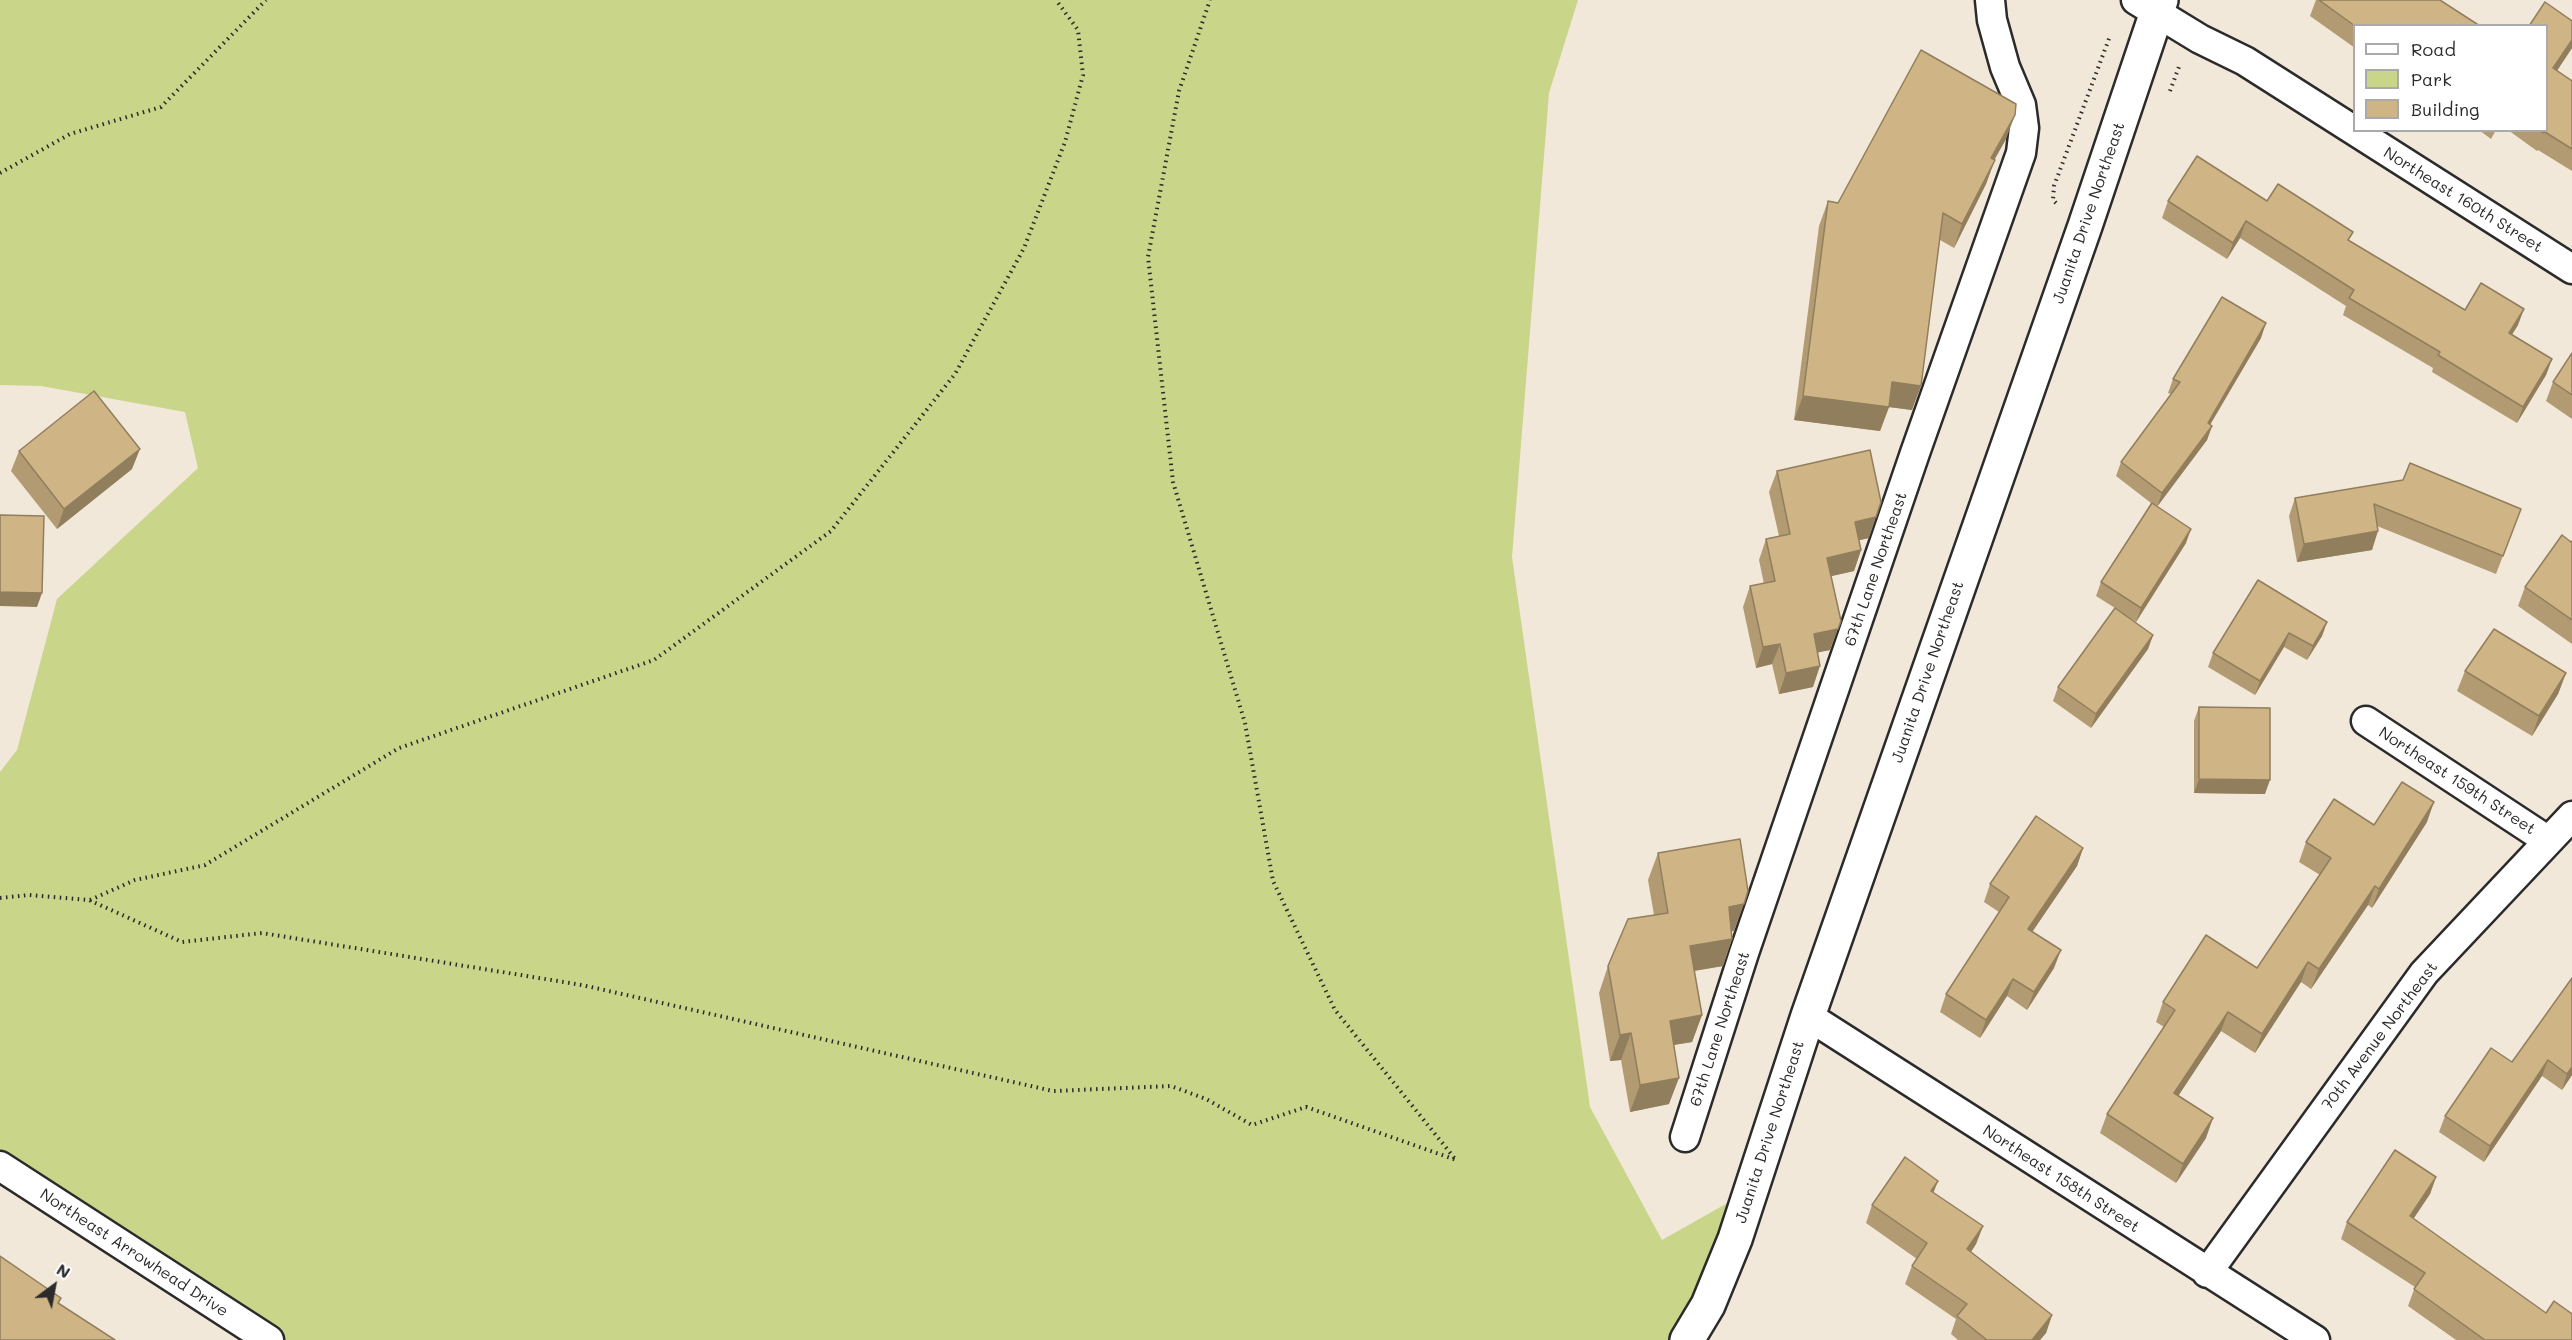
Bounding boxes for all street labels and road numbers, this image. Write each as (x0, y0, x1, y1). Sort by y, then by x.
street label: Juanita Drive Northeast (2049, 120, 2129, 306)
street label: Northeast 160th Street (2380, 143, 2546, 257)
street label: 67th Lane Northeast (1841, 489, 1911, 649)
street label: Juanita Drive Northeast (1888, 579, 1968, 765)
street label: Northeast 159th Street (2375, 723, 2539, 839)
street label: 67th Lane Northeast (1686, 949, 1754, 1109)
street label: 70th Avenue Northeast (2318, 958, 2442, 1114)
street label: Juanita Drive Northeast (1731, 1038, 1809, 1226)
street label: Northeast 158th Street (1979, 1121, 2143, 1237)
street label: Northeast Arrowhead Drive (36, 1185, 232, 1321)

